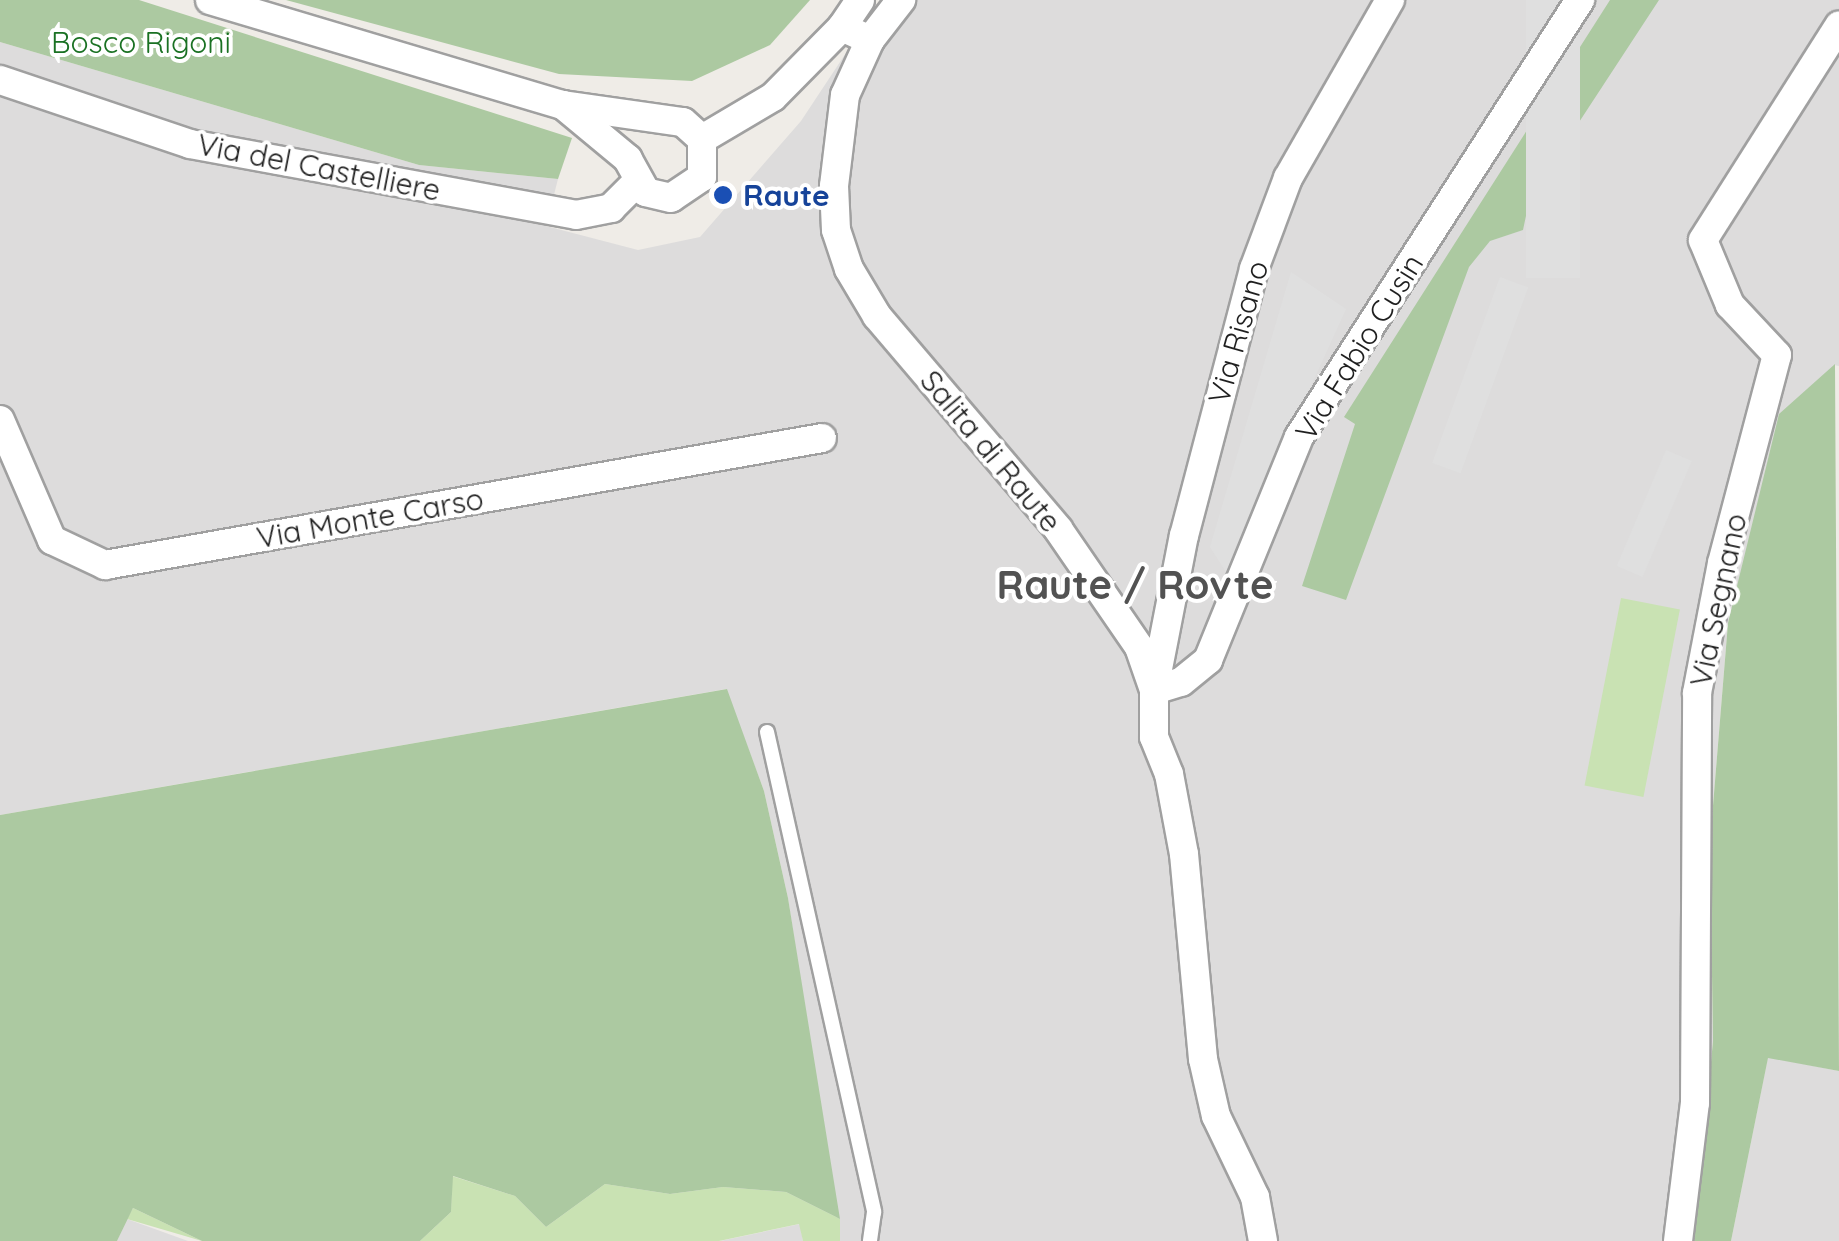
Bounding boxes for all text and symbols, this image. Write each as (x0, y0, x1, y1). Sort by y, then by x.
park label: Bosco Rigoni (51, 24, 231, 60)
street label: Via del Castelliere (194, 126, 444, 208)
place label: Raute (743, 177, 830, 213)
marker: Raute (712, 184, 734, 206)
street label: Via Fabio Cusin (1287, 247, 1431, 447)
street label: Via Risano (1200, 256, 1276, 408)
street label: Salita di Raute (913, 363, 1069, 539)
street label: Via Monte Carso (254, 480, 486, 556)
street label: Via Segnano (1682, 510, 1754, 690)
district label: Raute / Rovte (997, 560, 1273, 608)

